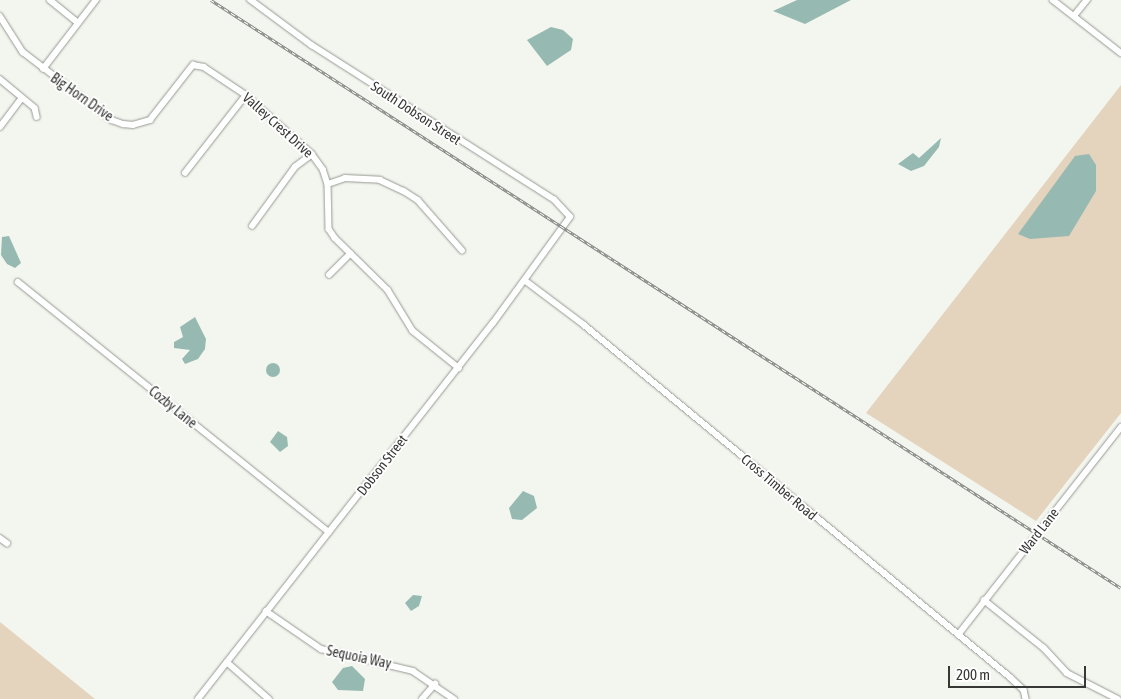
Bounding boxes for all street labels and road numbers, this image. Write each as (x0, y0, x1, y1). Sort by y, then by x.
street label: Big Horn Drive (47, 69, 117, 125)
street label: South Dobson Street (368, 78, 464, 148)
street label: Valley Crest Drive (239, 89, 317, 161)
street label: Cozby Lane (146, 383, 200, 431)
street label: Dobson Street (353, 431, 411, 499)
street label: Cross Timber Road (738, 450, 820, 524)
street label: Ward Lane (1016, 505, 1062, 557)
street label: Sequoia Way (325, 642, 393, 672)

